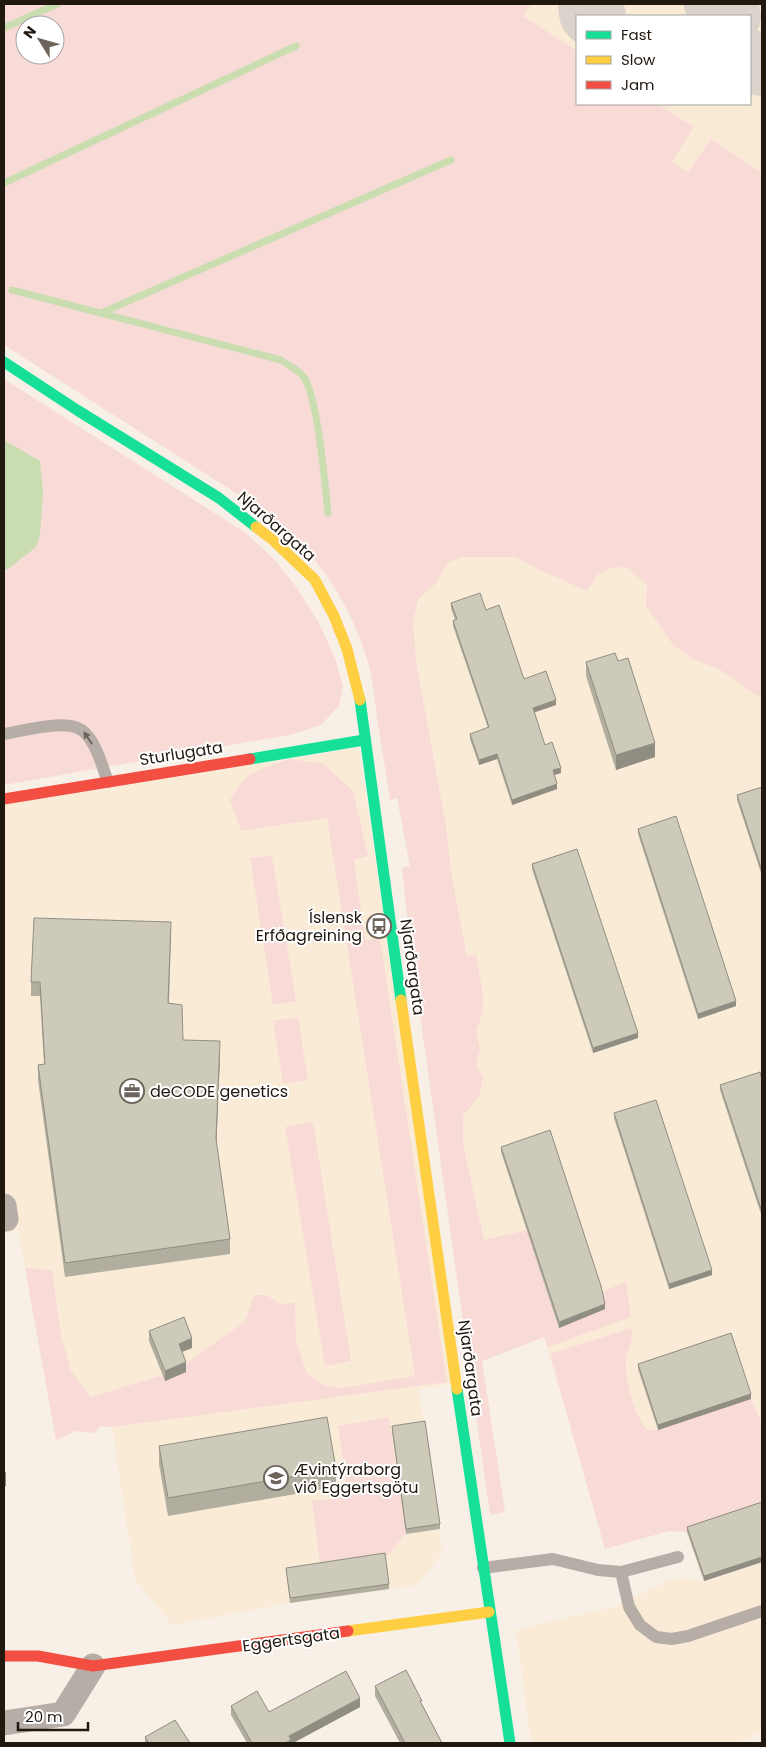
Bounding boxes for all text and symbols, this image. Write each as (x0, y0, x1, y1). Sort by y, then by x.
north arrow (15, 15, 65, 65)
legend (576, 15, 751, 105)
text: N (18, 22, 41, 42)
text: Fast (621, 24, 652, 45)
text: Slow (621, 49, 656, 70)
text: Jam (621, 74, 655, 95)
street label: Njarðargata (232, 486, 321, 567)
one-way arrow (83, 731, 93, 744)
street label: Sturlugata (138, 736, 224, 771)
place label: Íslensk Erfðagreining (256, 906, 363, 947)
bus stop icon: Íslensk Erfðagreining (366, 913, 392, 939)
street label: Njarðargata (394, 917, 431, 1017)
office icon: deCODE genetics (119, 1078, 145, 1104)
place label: deCODE genetics (150, 1080, 288, 1103)
street label: Njarðargata (452, 1318, 489, 1418)
place label: Ævintýraborg við Eggertsgötu (294, 1458, 418, 1499)
school or university icon: Ævintýraborg við Eggertsgötu (263, 1465, 289, 1491)
street label: Eggertsgata (241, 1621, 341, 1658)
scale bar (18, 1700, 88, 1732)
text: 20 m (25, 1706, 63, 1727)

